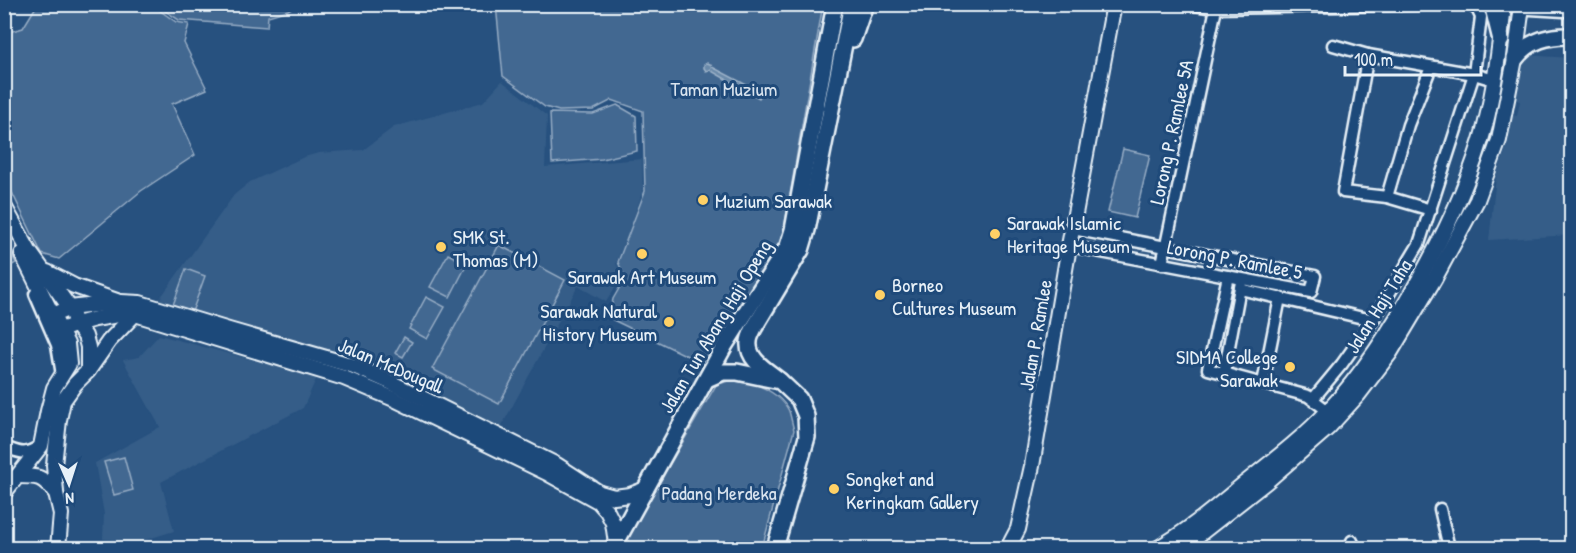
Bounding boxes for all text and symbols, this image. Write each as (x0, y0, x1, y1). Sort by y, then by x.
scale bar (1345, 39, 1482, 77)
text: 100 m (1354, 47, 1393, 72)
street label: Lorong P. Ramlee 5A (1143, 57, 1200, 207)
park label: Taman Muzium (671, 75, 777, 102)
place label: Muzium Sarawak (715, 187, 832, 214)
marker: Muzium Sarawak (696, 193, 710, 207)
place label: Sarawak Islamic Heritage Museum (1007, 209, 1130, 259)
place label: SMK St. Thomas (M) (453, 223, 538, 273)
marker: Sarawak Islamic Heritage Museum (988, 227, 1002, 241)
street label: Lorong P. Ramlee 5 (1165, 233, 1305, 285)
street label: Jalan Tun Abang Haji Openg (652, 234, 778, 418)
marker: SMK St. Thomas (M) (434, 240, 448, 254)
marker: Sarawak Art Museum (635, 247, 649, 261)
street label: Jalan Haji Taha (1338, 254, 1418, 358)
place label: Sarawak Art Museum (568, 263, 716, 290)
place label: Borneo Cultures Museum (892, 271, 1016, 321)
street label: Jalan P. Ramlee (1012, 277, 1058, 393)
marker: Borneo Cultures Museum (873, 288, 887, 302)
place label: Sarawak Natural History Museum (540, 297, 658, 347)
marker: Sarawak Natural History Museum (662, 315, 676, 329)
street label: Jalan McDougall (334, 331, 448, 400)
place label: SIDMA College Sarawak (1176, 343, 1278, 393)
marker: SIDMA College Sarawak (1283, 360, 1297, 374)
north arrow (39, 454, 99, 514)
place label: Songket and Keringkam Gallery (846, 465, 979, 515)
park label: Padang Merdeka (661, 479, 777, 506)
marker: Songket and Keringkam Gallery (827, 482, 841, 496)
text: N (64, 488, 75, 510)

